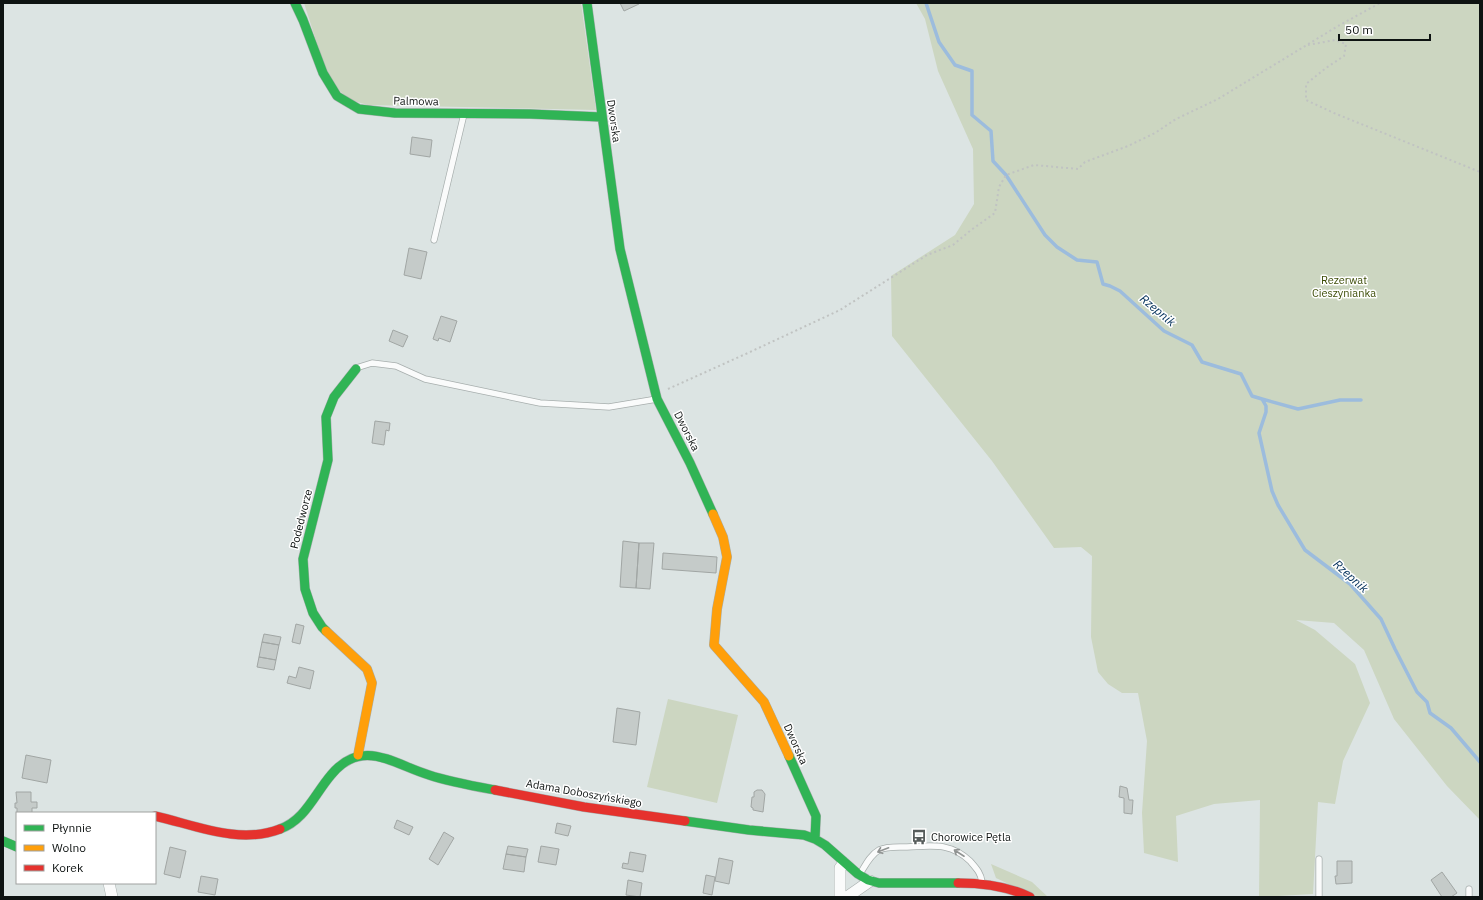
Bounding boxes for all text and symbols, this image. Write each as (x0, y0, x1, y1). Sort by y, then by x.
scale bar (1339, 16, 1430, 42)
text: 50 m (1345, 22, 1373, 37)
street label: Palmowa (393, 94, 439, 108)
street label: Dworska (604, 99, 624, 143)
park label: Rezerwat Cieszynianka (1312, 273, 1376, 300)
water label: Rzepnik (1137, 291, 1179, 330)
street label: Dworska (671, 409, 703, 453)
street label: Podedworze (287, 488, 315, 550)
water label: Rzepnik (1330, 556, 1372, 596)
street label: Dworska (781, 722, 811, 767)
street label: Adama Doboszyńskiego (525, 776, 643, 810)
legend (16, 812, 156, 884)
text: Płynnie (52, 820, 92, 835)
bus stop icon: Chorowice Pętla (910, 828, 928, 846)
place label: Chorowice Pętla (931, 830, 1011, 844)
text: Wolno (52, 840, 86, 855)
one-way arrow (878, 846, 890, 854)
one-way arrow (954, 849, 965, 857)
text: Korek (52, 860, 84, 875)

